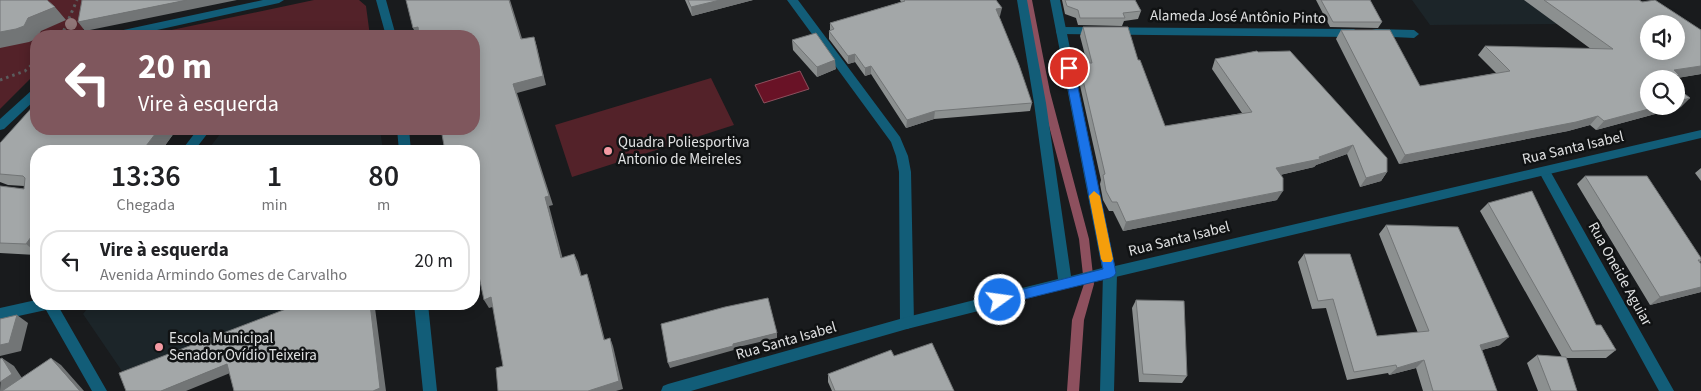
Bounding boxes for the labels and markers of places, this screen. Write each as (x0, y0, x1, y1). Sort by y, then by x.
pin (1048, 47, 1090, 89)
place label: Quadra Poliesportiva Antonio de Meireles (618, 132, 750, 170)
marker: Quadra Poliesportiva Antonio de Meireles (602, 145, 614, 157)
place label: Escola Municipal Senador Ovídio Teixeira (169, 328, 317, 366)
marker: Escola Municipal Senador Ovídio Teixeira (153, 341, 165, 353)

